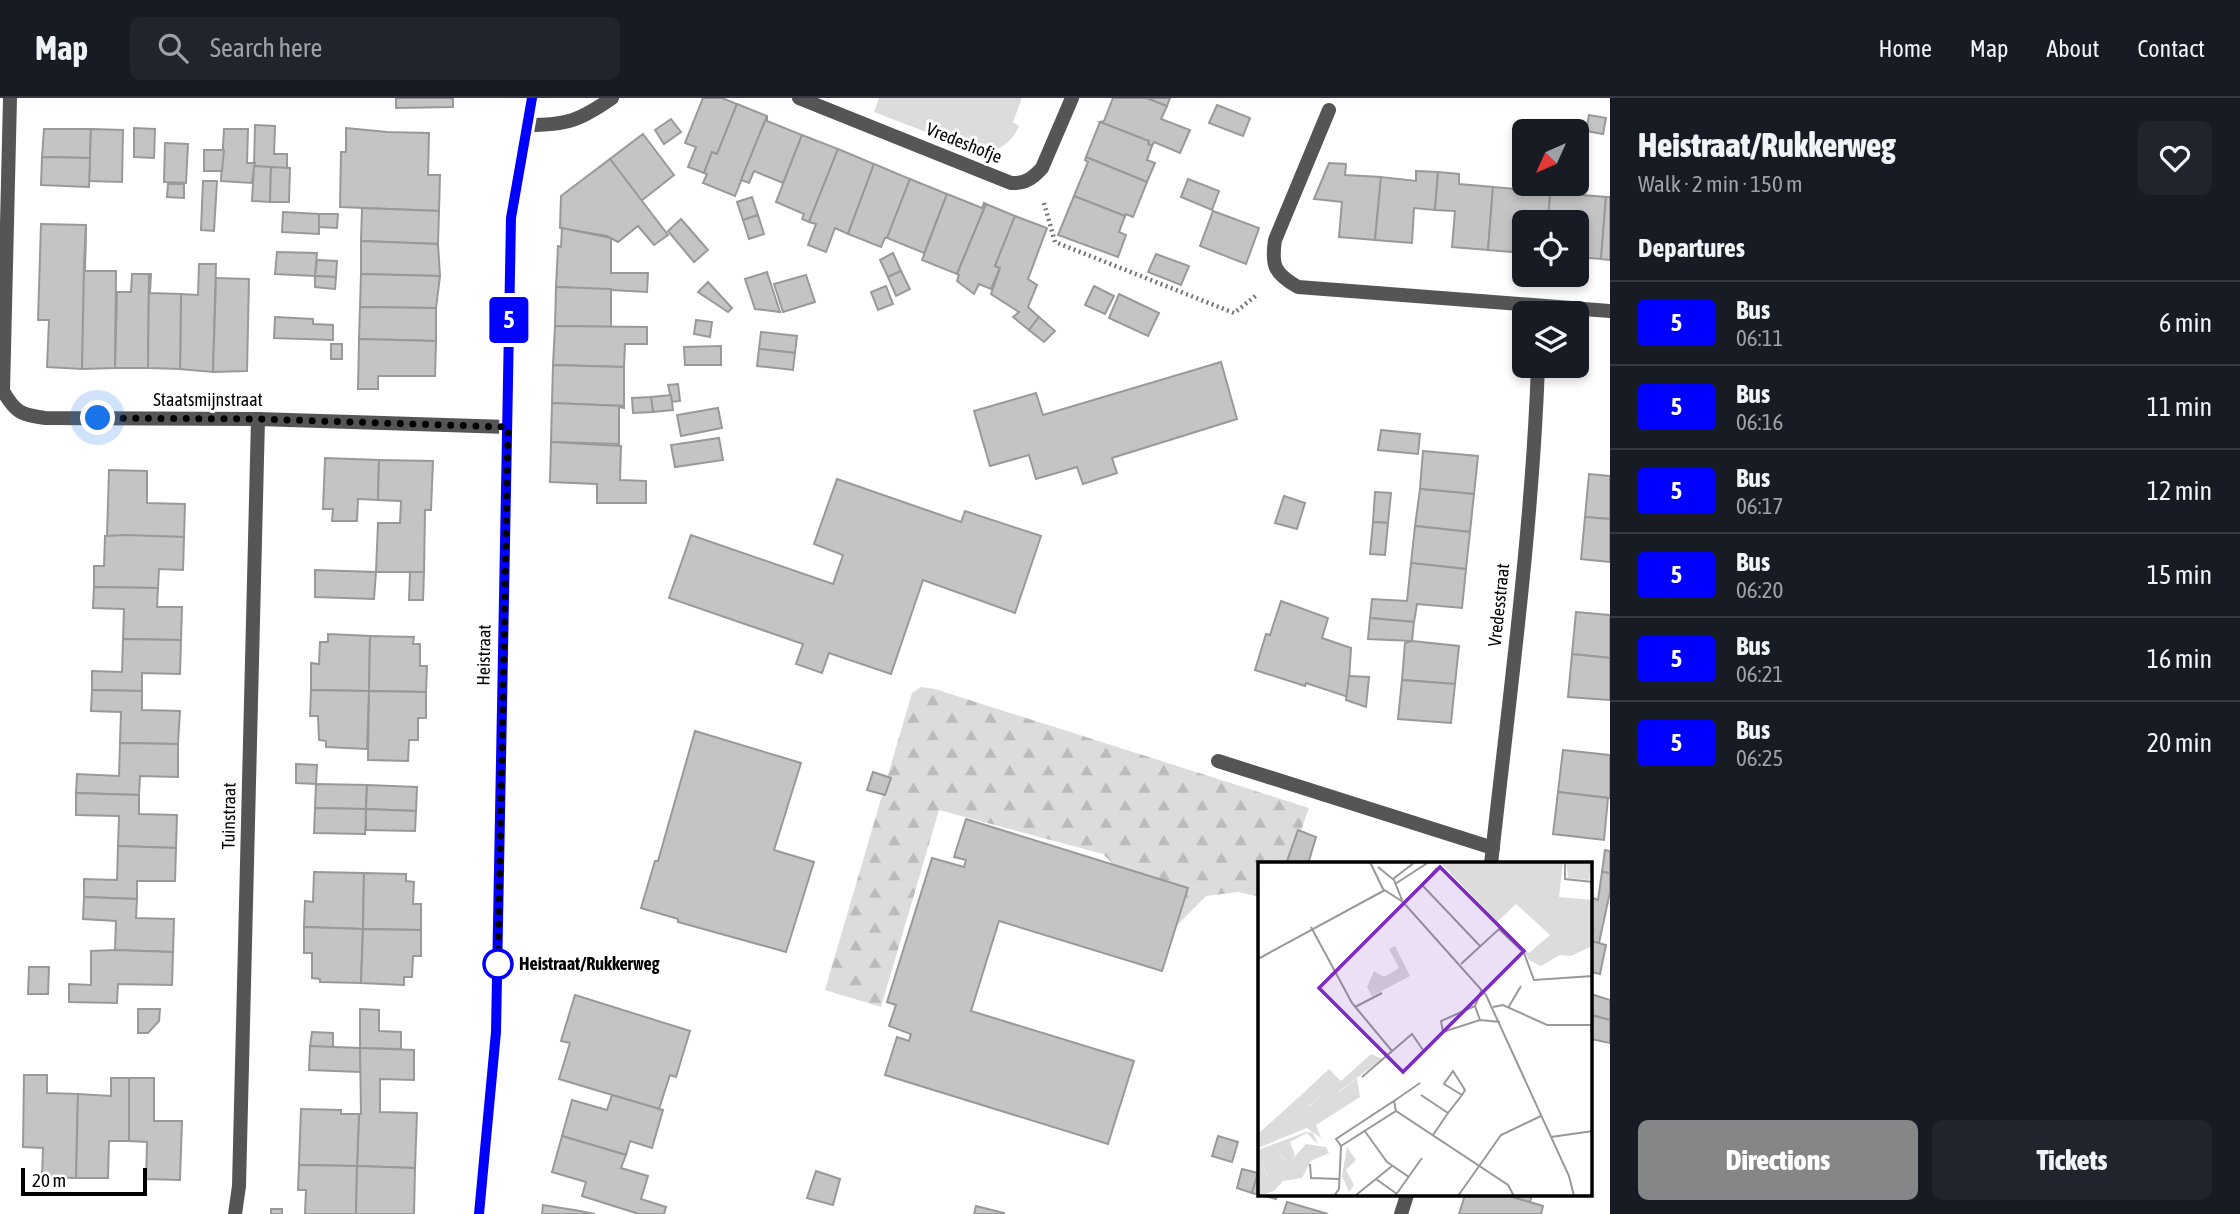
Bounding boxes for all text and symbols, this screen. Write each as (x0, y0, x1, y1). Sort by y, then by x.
search box (130, 17, 620, 80)
text: Map (35, 29, 88, 67)
icon: search (154, 29, 192, 67)
text: Search here (210, 33, 322, 63)
text: Home (1878, 35, 1932, 62)
text: Map (1970, 35, 2008, 62)
text: About (2046, 35, 2099, 62)
text: Contact (2137, 35, 2205, 62)
street label: Vredeshofje (923, 118, 1005, 167)
north arrow (1512, 119, 1589, 196)
map controls (1512, 119, 1589, 378)
button: heart (2138, 121, 2212, 195)
text: Heistraat/Rukkerweg (1638, 126, 1895, 164)
text: Walk · 2 min · 150 m (1638, 171, 1802, 197)
button: locate (1512, 210, 1589, 287)
text: Departures (1638, 233, 1745, 263)
text: Bus (1736, 295, 1770, 325)
line badge: 5 (486, 297, 532, 343)
button: layers (1512, 301, 1589, 378)
text: 5 (503, 306, 515, 333)
text: 6 min (2159, 308, 2212, 338)
text: 5 (1671, 309, 1682, 336)
text: 06:11 (1736, 325, 1783, 351)
text: Bus (1736, 379, 1770, 409)
street label: Staatsmijnstraat (153, 389, 263, 410)
text: 11 min (2147, 392, 2212, 422)
text: 5 (1671, 393, 1682, 420)
your location (80, 400, 115, 435)
text: 06:16 (1736, 409, 1783, 435)
text: Bus (1736, 463, 1770, 493)
text: 12 min (2147, 476, 2212, 506)
text: 5 (1671, 477, 1682, 504)
text: 06:17 (1736, 493, 1783, 519)
text: Bus (1736, 547, 1770, 577)
text: 15 min (2147, 560, 2212, 590)
text: 5 (1671, 561, 1682, 588)
street label: Vredesstraat (1484, 562, 1513, 648)
text: 06:20 (1736, 577, 1783, 603)
street label: Heistraat (472, 624, 495, 686)
text: Bus (1736, 631, 1770, 661)
text: 16 min (2147, 644, 2212, 674)
text: 5 (1671, 645, 1682, 672)
text: 06:21 (1736, 661, 1783, 687)
text: Bus (1736, 715, 1770, 745)
text: 20 min (2147, 728, 2212, 758)
text: 5 (1671, 729, 1682, 756)
text: 06:25 (1736, 745, 1783, 771)
street label: Tuinstraat (217, 782, 240, 850)
inset map (1258, 862, 1592, 1196)
marker: Heistraat/Rukkerweg (483, 949, 513, 979)
place label: Heistraat/Rukkerweg (519, 953, 660, 974)
button: Directions (1638, 1120, 1918, 1200)
button: Tickets (1932, 1120, 2212, 1200)
scale bar (21, 1165, 147, 1197)
text: 20 m (32, 1169, 66, 1191)

